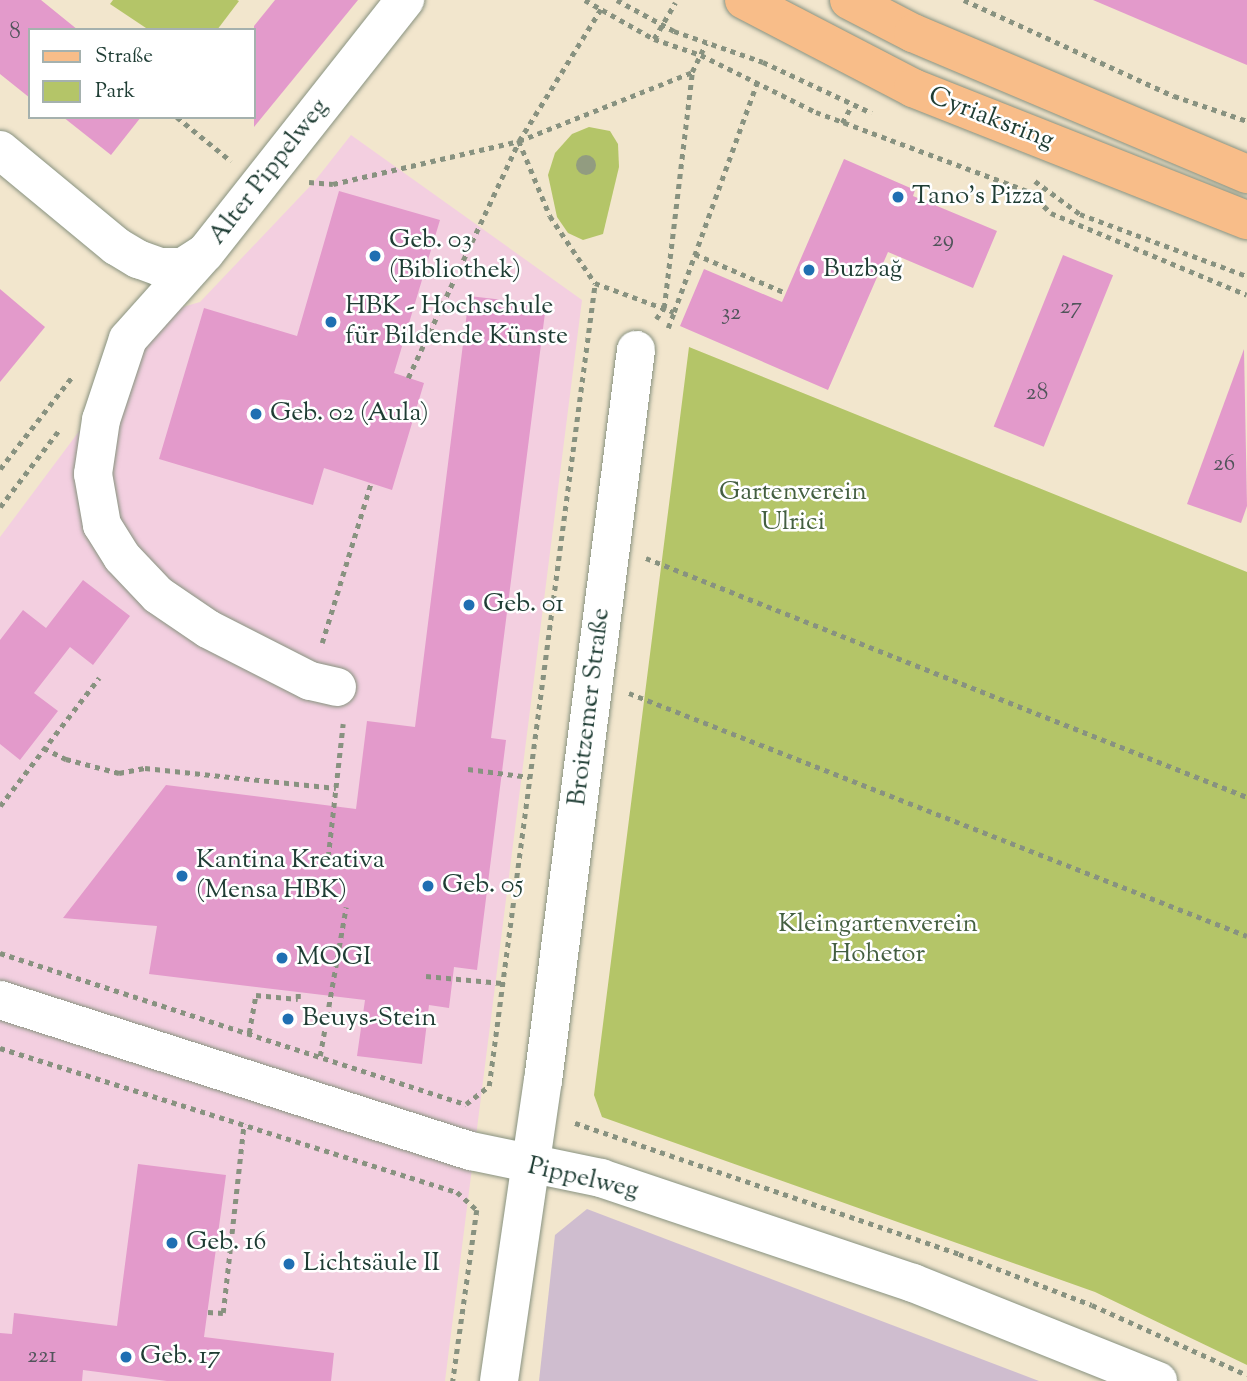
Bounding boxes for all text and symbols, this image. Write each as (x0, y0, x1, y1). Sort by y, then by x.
house number: 8 (9, 19, 21, 47)
legend (28, 28, 256, 119)
text: Straße (95, 42, 153, 72)
text: Park (95, 77, 135, 107)
street label: Cyriaksring (924, 81, 1058, 157)
street label: Alter Pippelweg (202, 93, 336, 251)
place label: Tano's Pizza (912, 181, 1044, 213)
marker: Tano's Pizza (890, 189, 906, 205)
place label: Geb. 03 (Bibliothek) (389, 225, 521, 286)
house number: 29 (932, 227, 954, 255)
marker: Geb. 03 (Bibliothek) (367, 248, 383, 264)
place label: Buzbağ (823, 254, 902, 286)
marker: Buzbağ (801, 262, 817, 278)
place label: HBK - Hochschule für Bildende Künste (345, 291, 568, 352)
house number: 27 (1060, 294, 1082, 322)
house number: 32 (721, 300, 741, 328)
marker: HBK - Hochschule für Bildende Künste (323, 314, 339, 330)
house number: 28 (1026, 380, 1048, 408)
place label: Geb. 02 (Aula) (270, 398, 429, 430)
marker: Geb. 02 (Aula) (248, 406, 264, 422)
house number: 26 (1213, 451, 1235, 479)
park label: Gartenverein Ulrici (719, 477, 867, 538)
place label: Geb. 01 (483, 589, 564, 621)
marker: Geb. 01 (461, 597, 477, 613)
street label: Broitzemer Straße (562, 606, 618, 808)
place label: Kantina Kreativa (Mensa HBK) (196, 845, 385, 906)
marker: Kantina Kreativa (Mensa HBK) (174, 868, 190, 884)
place label: Geb. 05 (442, 870, 523, 902)
marker: Geb. 05 (420, 878, 436, 894)
park label: Kleingartenverein Hohetor (778, 909, 978, 970)
place label: MOGI (296, 942, 371, 974)
marker: MOGI (274, 950, 290, 966)
place label: Beuys-Stein (302, 1003, 437, 1035)
marker: Beuys-Stein (280, 1011, 296, 1027)
street label: Pippelweg (525, 1151, 641, 1207)
place label: Geb. 16 (186, 1227, 266, 1259)
marker: Geb. 16 (164, 1235, 180, 1251)
place label: Lichtsäule II (303, 1248, 440, 1280)
marker: Lichtsäule II (281, 1256, 297, 1272)
place label: Geb. 17 (140, 1341, 221, 1373)
house number: 221 (27, 1343, 57, 1371)
marker: Geb. 17 (118, 1349, 134, 1365)

